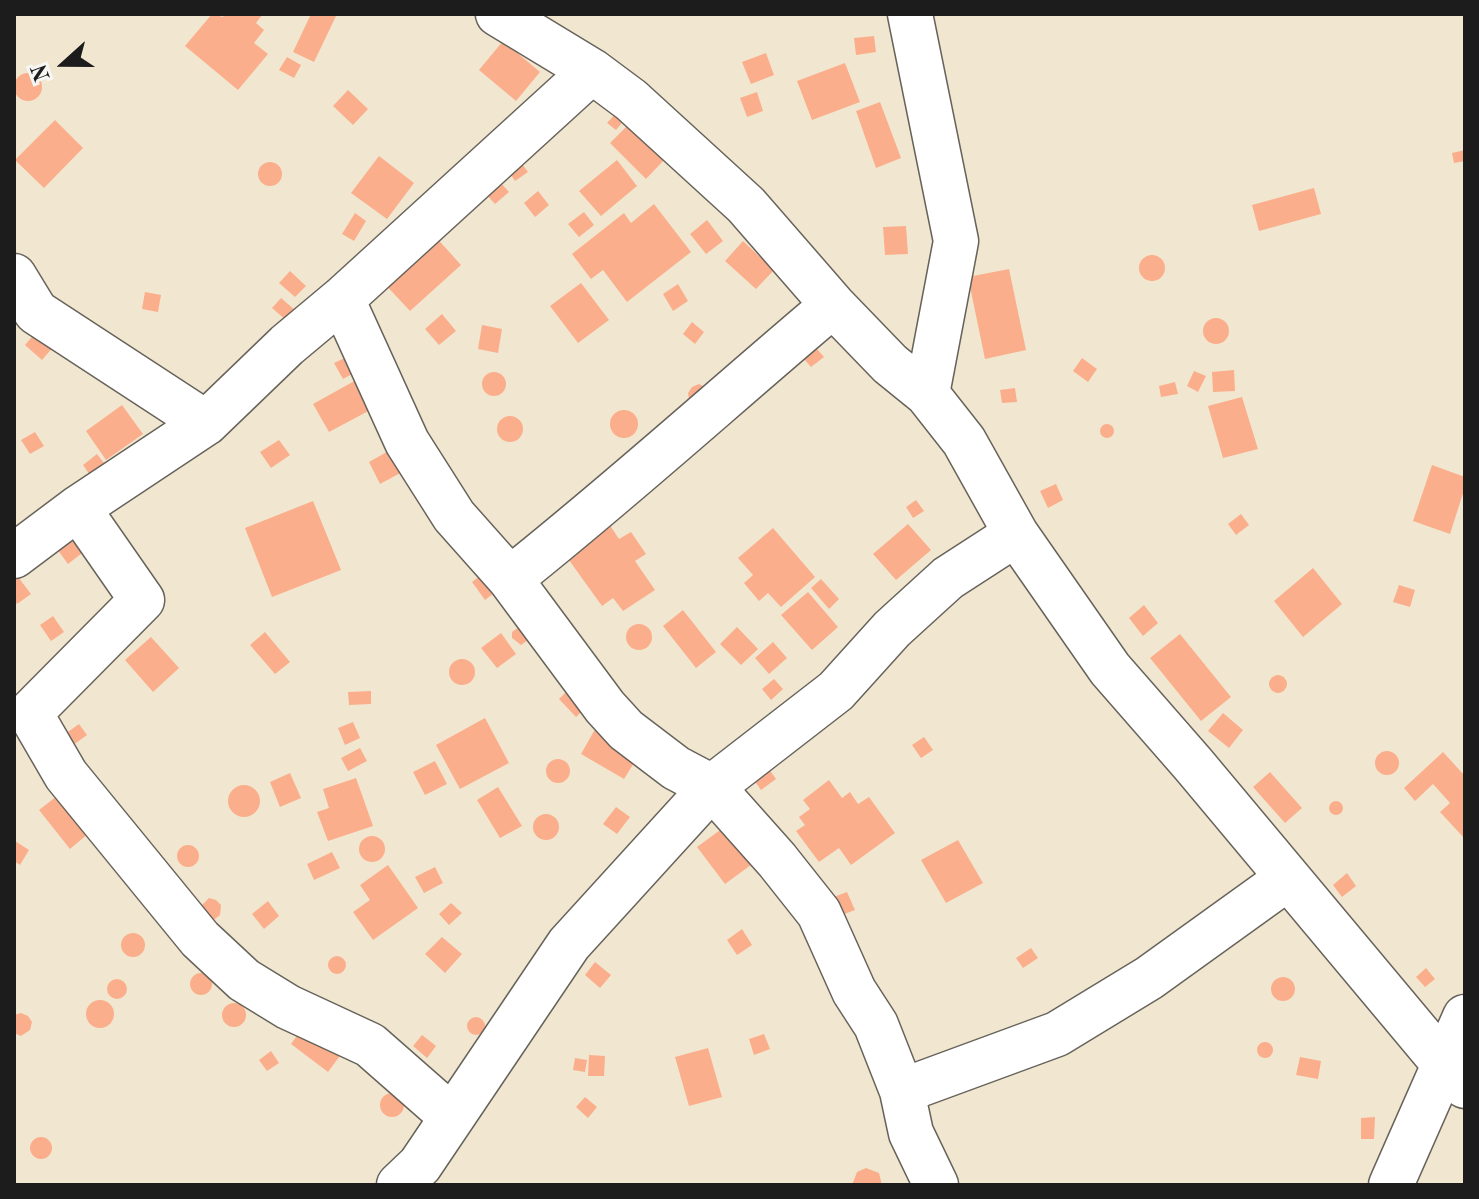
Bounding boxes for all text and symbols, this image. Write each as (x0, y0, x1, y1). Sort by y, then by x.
north arrow (24, 24, 104, 104)
text: N (28, 61, 55, 84)

